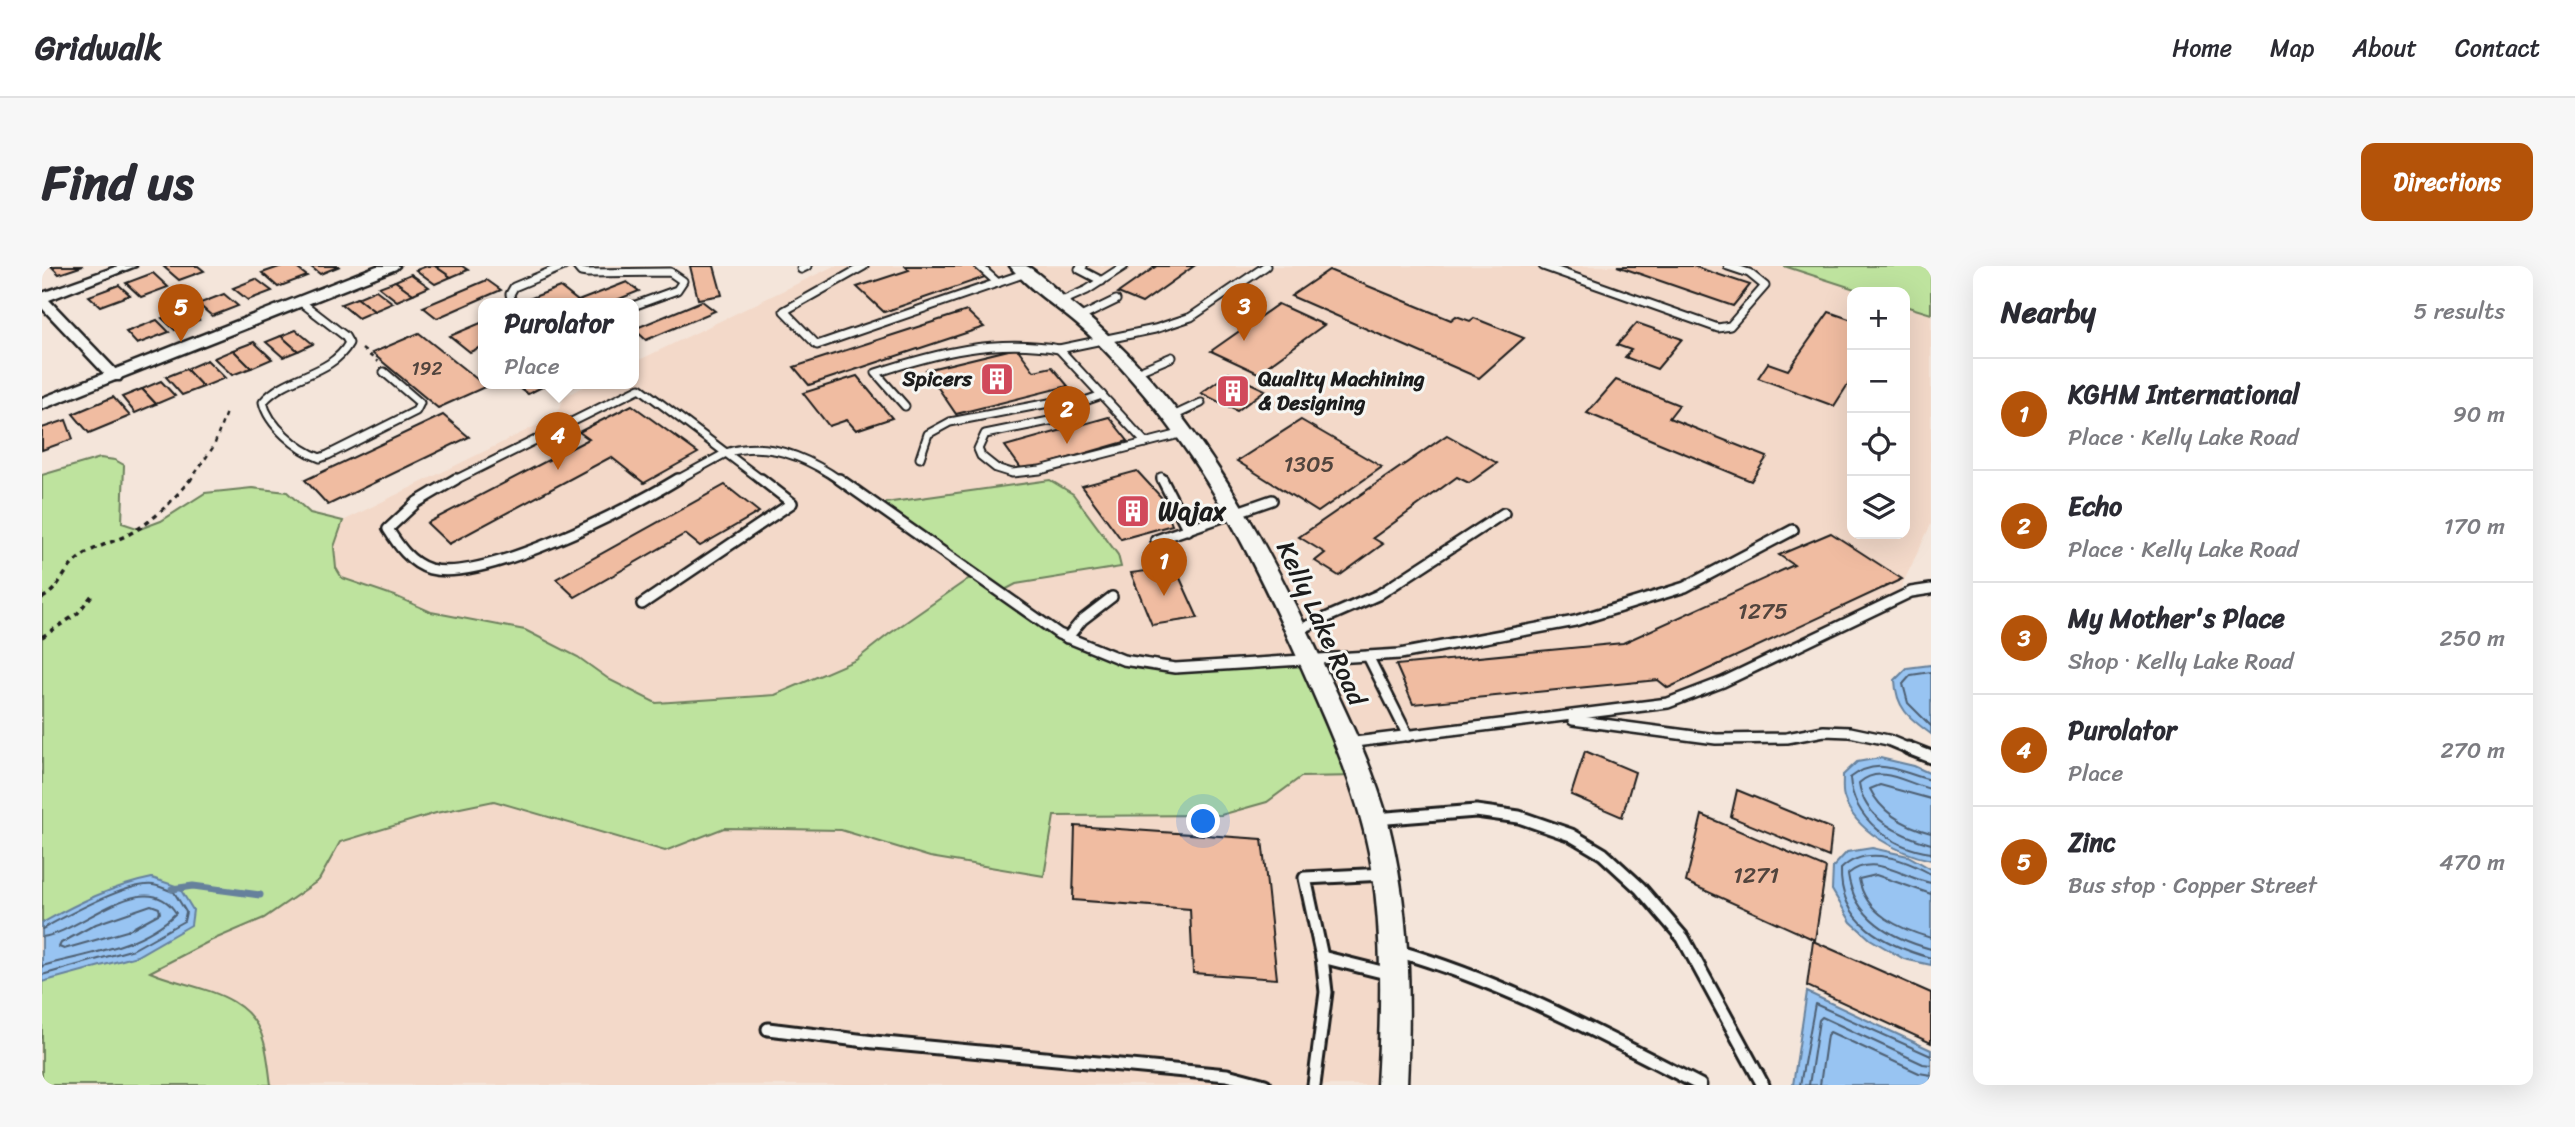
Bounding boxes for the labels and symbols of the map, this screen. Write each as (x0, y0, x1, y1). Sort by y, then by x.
pin: 3 (1221, 283, 1267, 341)
pin: 5 (158, 284, 204, 342)
house number: 192 (412, 352, 442, 385)
place label: Spicers (901, 360, 973, 398)
building icon: Spicers (978, 360, 1016, 398)
place label: Quality Machining & Designing (1258, 360, 1425, 422)
building icon: Quality Machining & Designing (1214, 372, 1252, 410)
pin: 2 (1044, 386, 1090, 444)
pin: 4 (535, 412, 581, 470)
house number: 1305 (1283, 444, 1335, 485)
place label: Wajax (1158, 488, 1227, 534)
building icon: Wajax (1114, 492, 1152, 530)
street label: Kelly Lake Road (1264, 533, 1381, 715)
pin: 1 (1141, 538, 1187, 596)
house number: 1275 (1738, 591, 1788, 632)
your location (1186, 804, 1220, 838)
house number: 1271 (1733, 855, 1779, 896)

